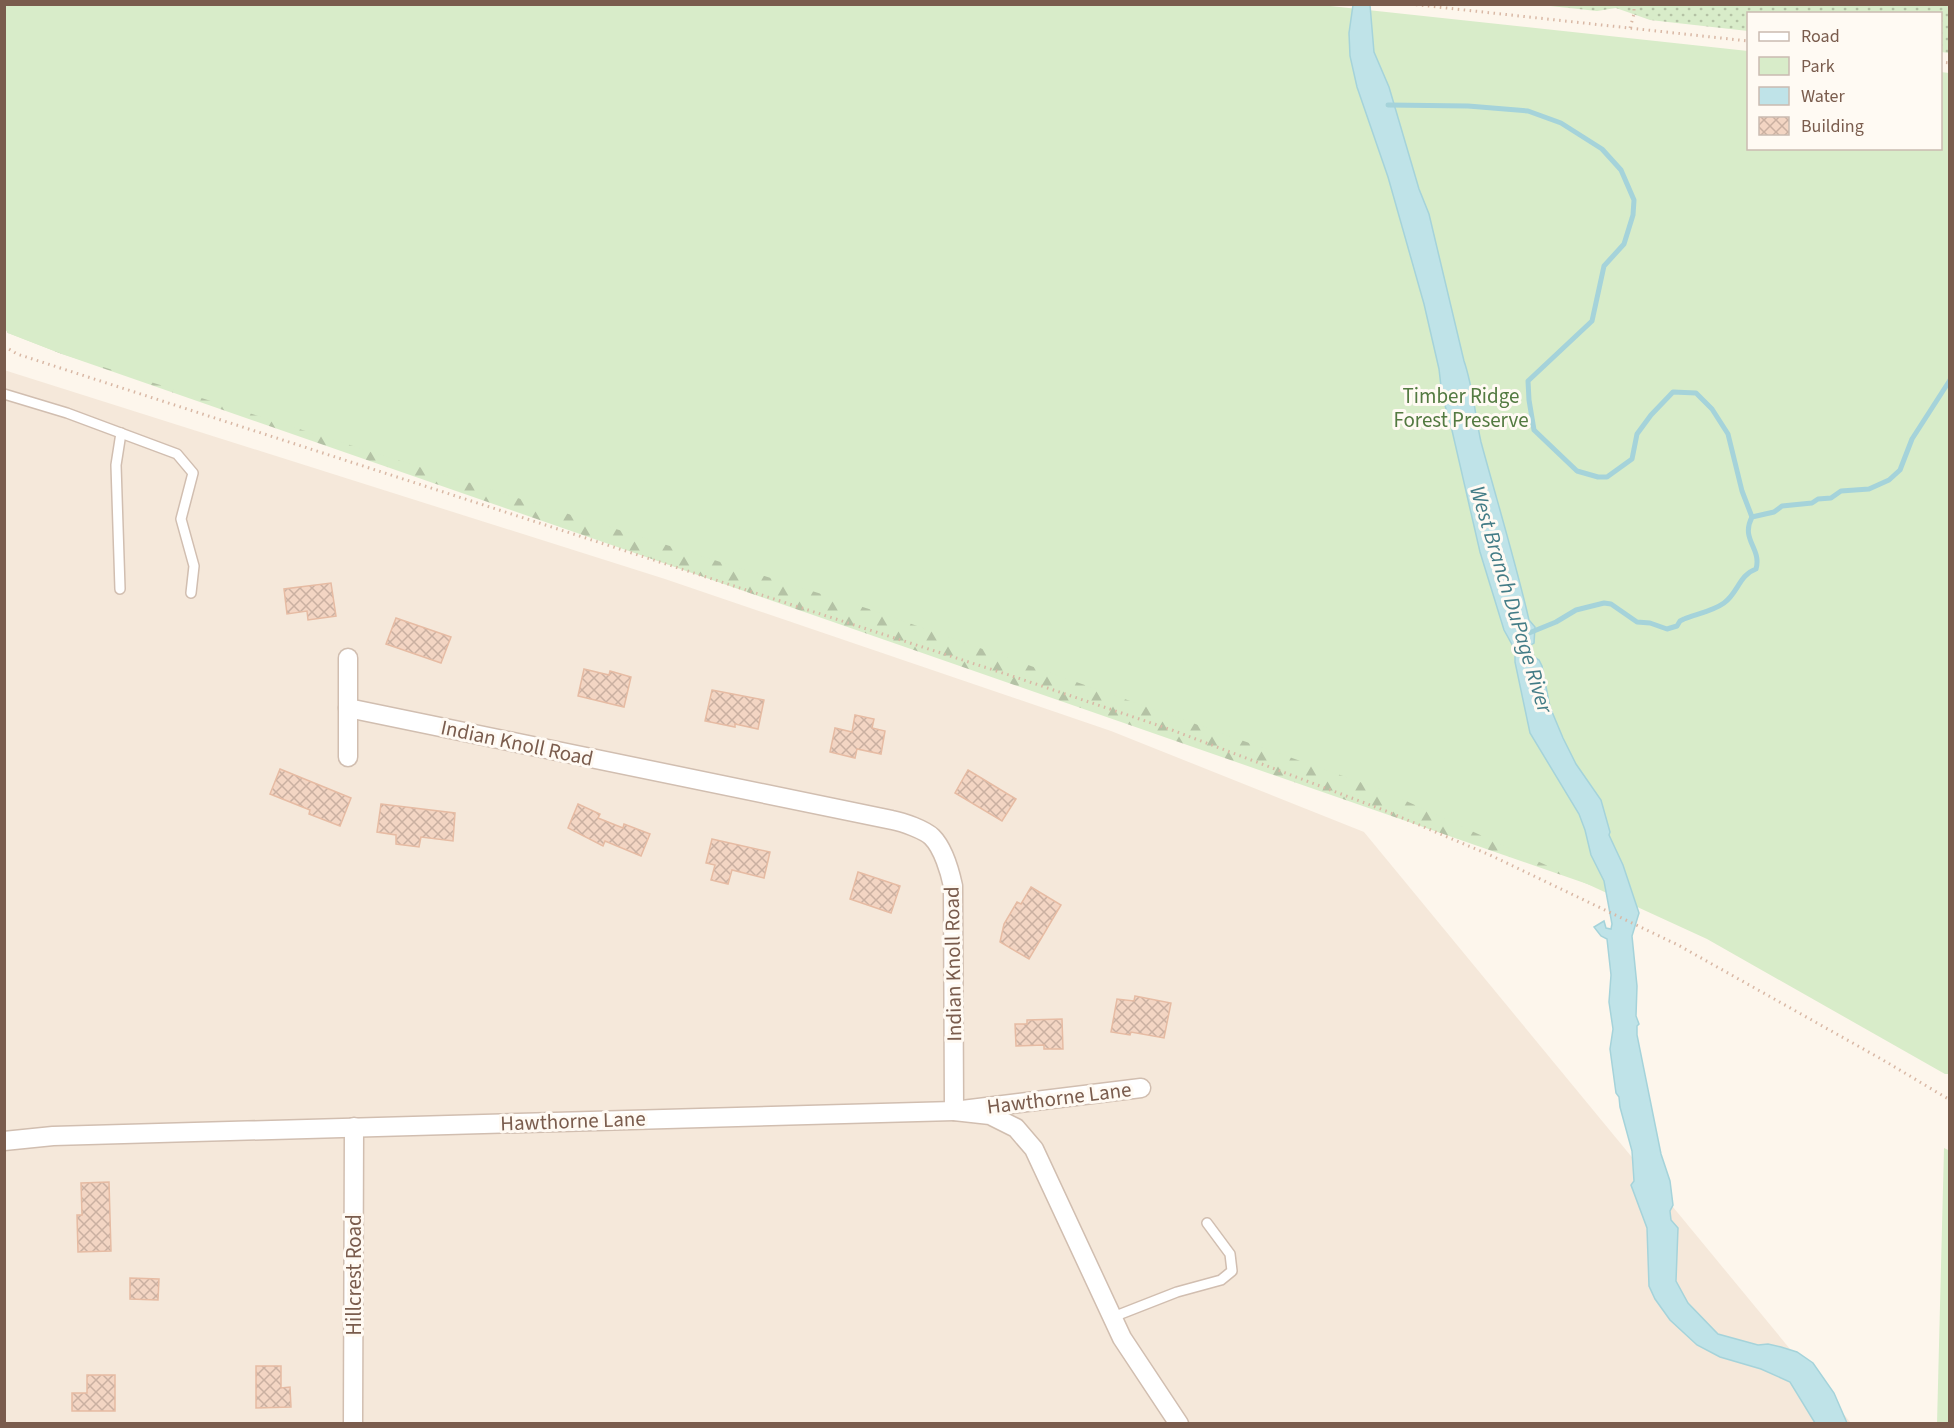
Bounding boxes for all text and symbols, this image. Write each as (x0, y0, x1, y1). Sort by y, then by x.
legend (1747, 12, 1942, 150)
text: Road (1801, 24, 1840, 49)
text: Park (1801, 54, 1835, 79)
text: Water (1801, 84, 1845, 109)
text: Building (1801, 114, 1864, 139)
park label: Timber Ridge Forest Preserve (1393, 381, 1529, 435)
water label: West Branch DuPage River (1461, 482, 1561, 718)
street label: Indian Knoll Road (438, 712, 596, 774)
street label: Indian Knoll Road (937, 886, 969, 1042)
street label: Hawthorne Lane (985, 1074, 1133, 1122)
street label: Hawthorne Lane (500, 1103, 646, 1139)
street label: Hillcrest Road (339, 1214, 369, 1336)

